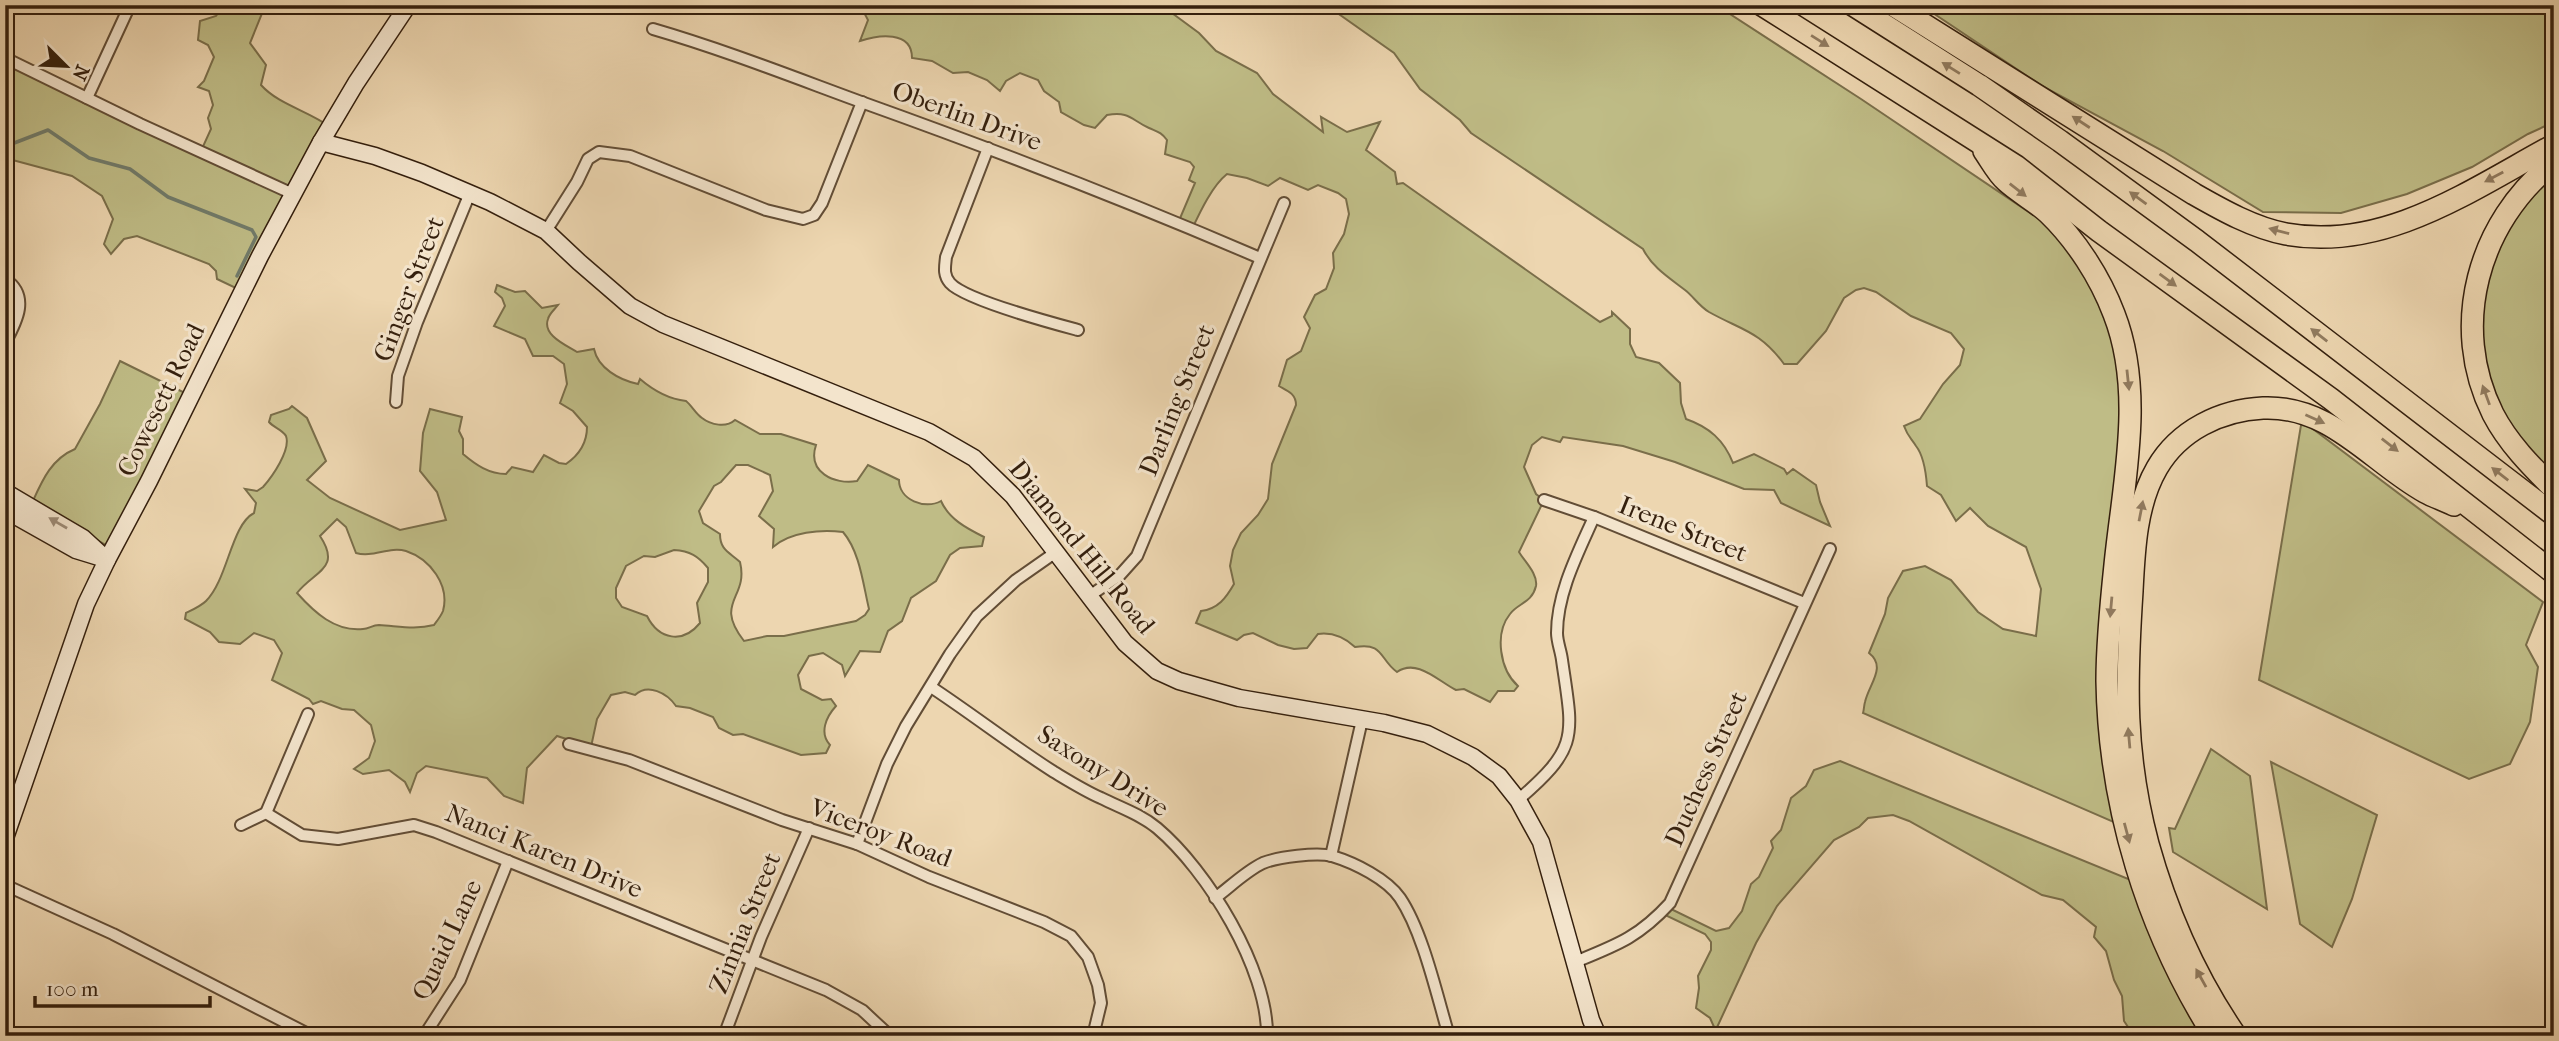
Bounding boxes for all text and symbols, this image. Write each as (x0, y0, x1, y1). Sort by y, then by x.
north arrow (32, 32, 102, 102)
one-way arrow (1810, 35, 1829, 48)
text: N (67, 61, 94, 84)
one-way arrow (1942, 61, 1961, 74)
street label: Oberlin Drive (888, 75, 1046, 157)
one-way arrow (2071, 116, 2090, 129)
one-way arrow (2484, 172, 2504, 183)
one-way arrow (2009, 182, 2027, 196)
one-way arrow (2129, 191, 2147, 205)
street label: Ginger Street (367, 211, 451, 366)
one-way arrow (2268, 225, 2290, 236)
one-way arrow (2158, 273, 2177, 287)
street label: Cowesett Road (111, 318, 212, 482)
street label: Darling Street (1133, 319, 1222, 480)
one-way arrow (2310, 329, 2328, 343)
one-way arrow (2123, 370, 2134, 392)
one-way arrow (2480, 384, 2491, 405)
one-way arrow (2305, 413, 2325, 425)
one-way arrow (2380, 437, 2398, 452)
street label: Diamond Hill Road (1002, 454, 1162, 641)
one-way arrow (2491, 466, 2509, 481)
street label: Irene Street (1614, 489, 1752, 569)
one-way arrow (2136, 500, 2147, 522)
one-way arrow (49, 517, 68, 530)
one-way arrow (2105, 596, 2116, 618)
street label: Duchess Street (1658, 686, 1754, 851)
street label: Saxony Drive (1032, 718, 1174, 824)
one-way arrow (2123, 727, 2134, 749)
street label: Viceroy Road (805, 791, 957, 875)
street label: Nanci Karen Drive (441, 797, 647, 905)
one-way arrow (2122, 822, 2132, 843)
street label: Zinnia Street (703, 847, 788, 998)
street label: Quaid Lane (406, 875, 488, 1005)
scale bar (35, 964, 210, 1008)
one-way arrow (2195, 967, 2207, 987)
text: 100 m (46, 977, 99, 1001)

